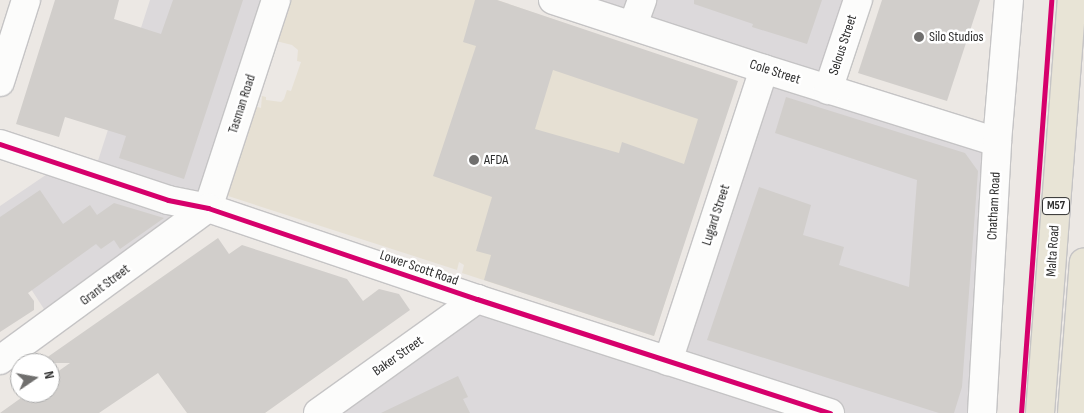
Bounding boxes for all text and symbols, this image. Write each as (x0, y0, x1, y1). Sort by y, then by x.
street label: Selous Street (825, 13, 861, 77)
place label: Silo Studios (929, 29, 984, 45)
marker: Silo Studios (913, 31, 925, 43)
street label: Cole Street (747, 56, 803, 88)
street label: Tasman Road (225, 72, 259, 136)
place label: AFDA (484, 152, 508, 168)
marker: AFDA (468, 154, 480, 166)
street label: Chatham Road (984, 171, 1004, 241)
street label: Lugard Street (698, 182, 734, 248)
road number: M57 (1041, 197, 1071, 216)
street label: Malta Road (1043, 225, 1063, 277)
street label: Lower Scott Road (378, 247, 460, 289)
street label: Grant Street (77, 261, 133, 309)
street label: Baker Street (369, 332, 427, 380)
north arrow (10, 353, 60, 403)
text: N (40, 370, 58, 380)

